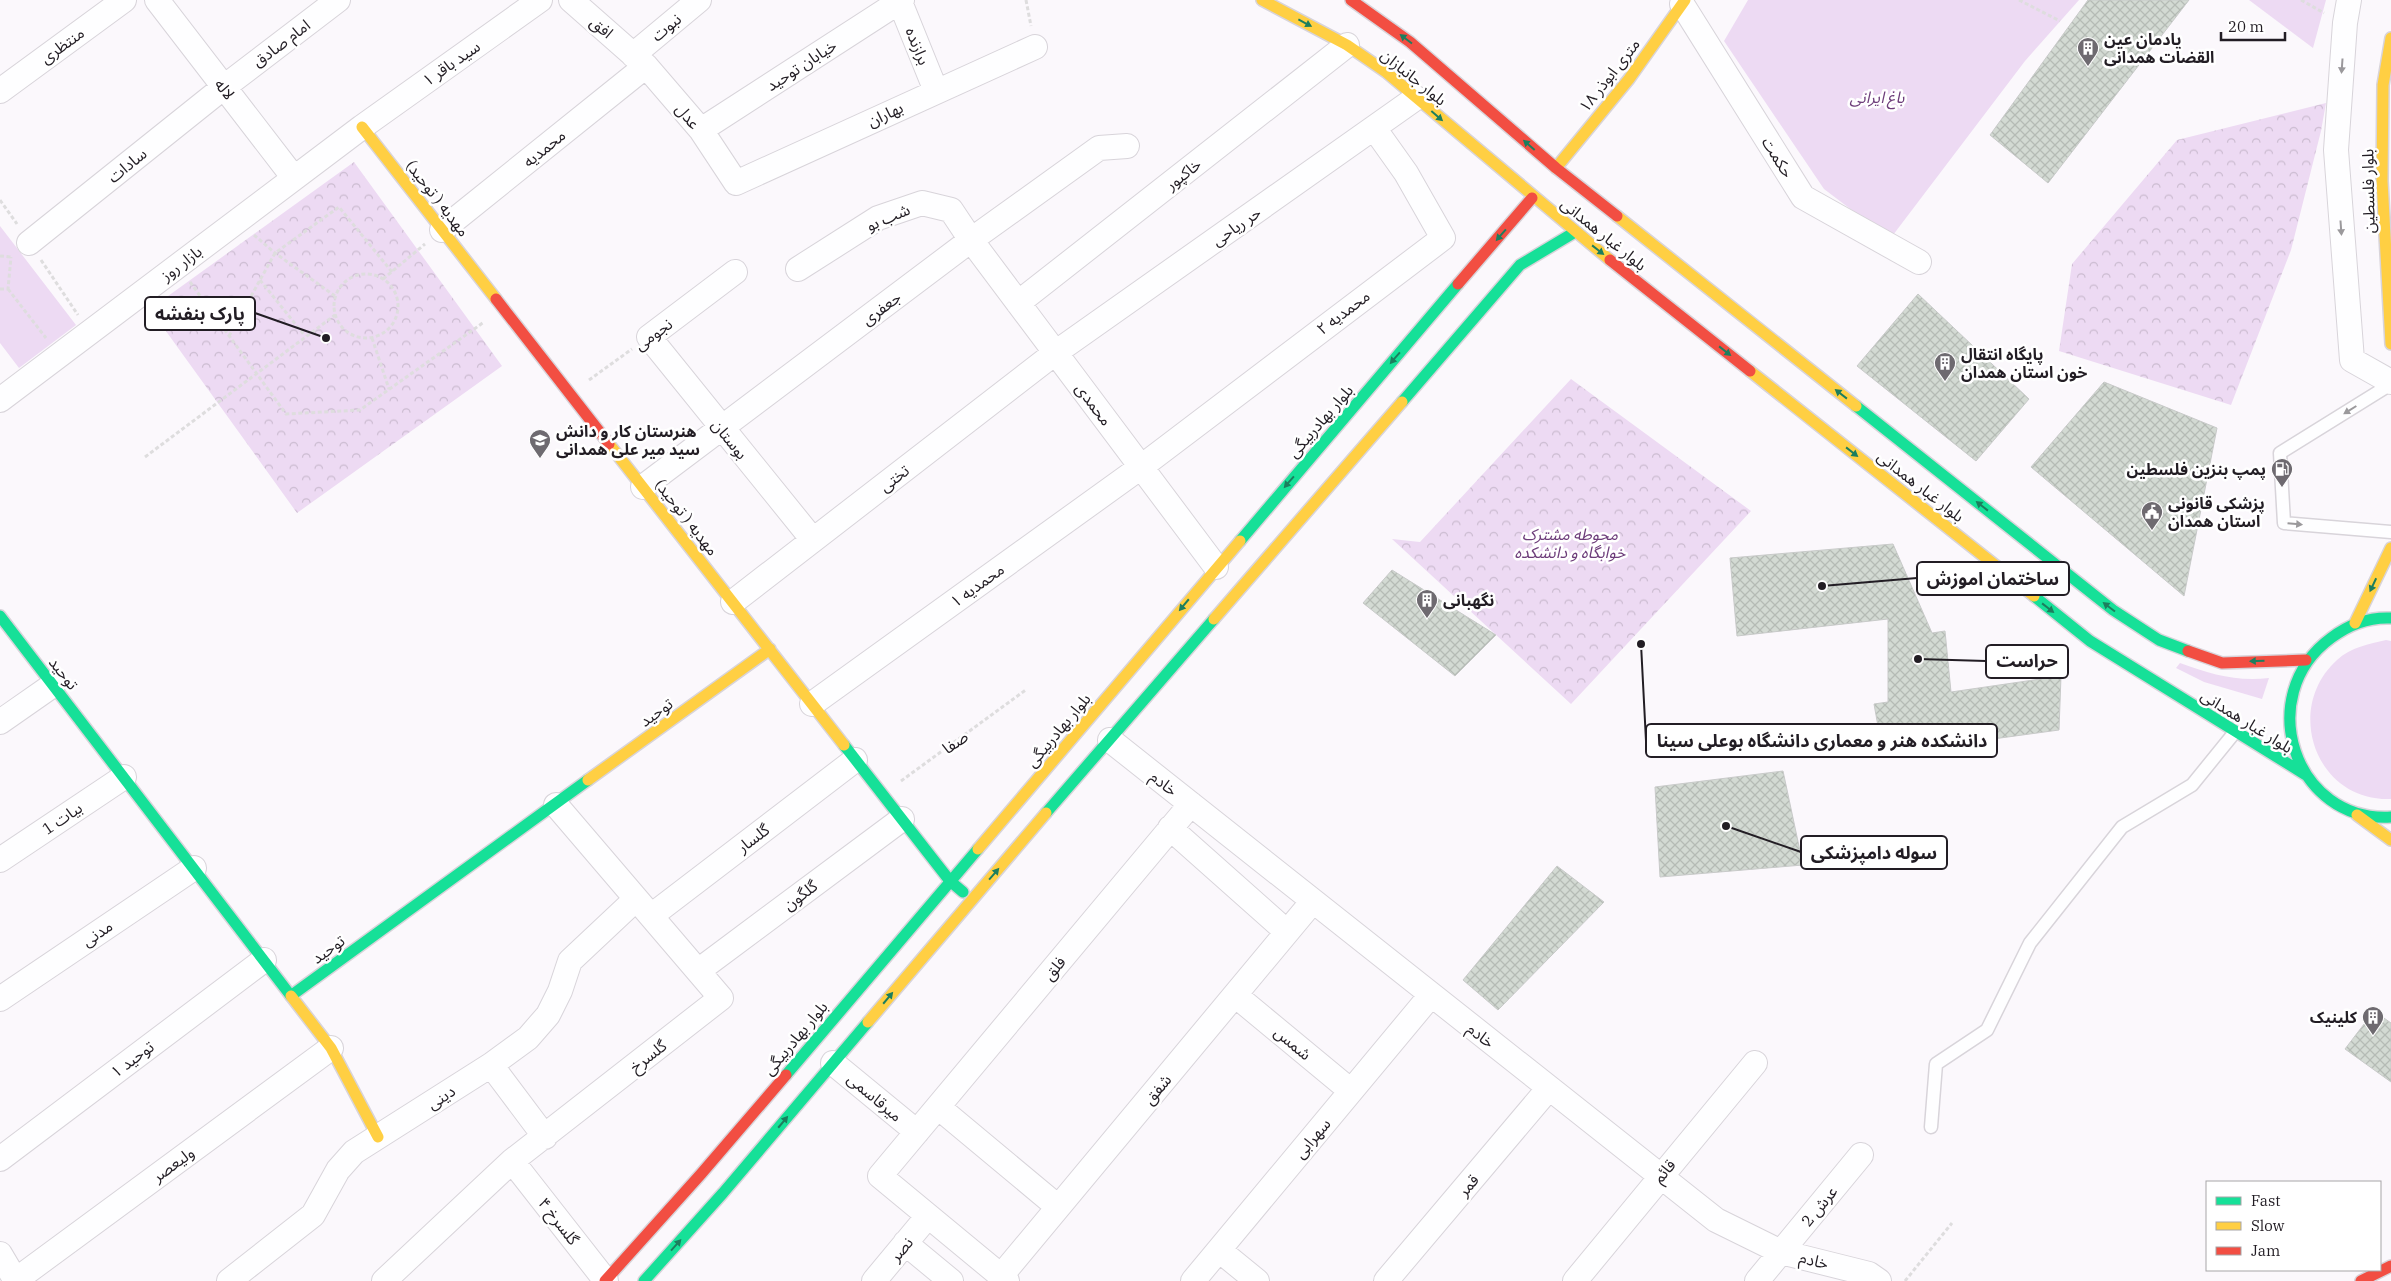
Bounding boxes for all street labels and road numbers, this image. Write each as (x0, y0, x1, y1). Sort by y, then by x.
street label: نبوت (647, 9, 685, 45)
street label: افق (586, 12, 618, 43)
street label: امام صادق (248, 15, 316, 74)
street label: منتظری (36, 22, 88, 68)
street label: برازنده (901, 24, 935, 68)
street label: ۱۸ متری ابوذر (1574, 34, 1644, 116)
street label: خیابان توحید (762, 35, 840, 95)
street label: سید باقر ۱ (418, 36, 484, 90)
street label: بلوار جانبازان (1377, 44, 1451, 110)
street label: لاله (211, 74, 239, 104)
street label: بهاران (864, 97, 906, 131)
street label: عدل (671, 99, 705, 134)
street label: محمدیه (519, 125, 569, 171)
street label: حکمت (1758, 133, 1798, 181)
street label: سادات (103, 143, 151, 187)
street label: بلوار فلسطین (2357, 149, 2379, 233)
street label: خاکپور (1160, 154, 1206, 196)
street label: مهدیه ( توحید) (402, 156, 474, 240)
street label: بلوار غبار همدانی (1557, 193, 1651, 275)
street label: شب بو (863, 199, 913, 235)
street label: حر ریاحی (1208, 202, 1264, 250)
street label: بازار روز (156, 241, 206, 286)
street label: محمدیه ۲ (1312, 285, 1374, 339)
street label: جعفری (857, 287, 905, 329)
street label: نجومی (630, 313, 676, 355)
street label: محمدی (1071, 379, 1117, 429)
street label: بلوار بهادربیگی (1283, 380, 1357, 462)
street label: بوستان (708, 415, 752, 463)
street label: بلوار غبار همدانی (1874, 446, 1968, 526)
street label: تختی (875, 460, 913, 496)
street label: مهدیه ( توحید) (651, 475, 723, 559)
street label: محمدیه ۱ (946, 559, 1008, 611)
street label: توحید (45, 653, 83, 694)
street label: بلوار غبار همدانی (2197, 685, 2297, 757)
street label: بلوار بهادربیگی (1021, 689, 1095, 771)
street label: توحید (635, 693, 677, 731)
street label: صفا (938, 726, 972, 758)
street label: خادم (1144, 766, 1182, 802)
street label: بیات 1 (38, 797, 86, 839)
street label: گلسار (732, 819, 774, 857)
street label: گلگون (779, 875, 822, 914)
street label: مدنی (78, 915, 116, 951)
street label: توحید (307, 930, 349, 968)
street label: فلق (1038, 952, 1070, 985)
street label: بلوار بهادربیگی (758, 997, 832, 1079)
street label: خادم (1461, 1018, 1499, 1054)
street label: شمس (1270, 1022, 1316, 1064)
street label: گلسرخ (625, 1035, 673, 1079)
street label: توحید ۱ (106, 1036, 158, 1082)
street label: میرقاسمی (843, 1068, 907, 1126)
street label: شفق (1139, 1070, 1176, 1109)
street label: دینی (423, 1081, 459, 1113)
street label: سهرابی (1289, 1114, 1335, 1162)
street label: ولیعصر (147, 1142, 198, 1187)
street label: قائم (1648, 1155, 1682, 1189)
street label: قمر (1452, 1170, 1483, 1201)
street label: عرش 2 (1797, 1182, 1841, 1230)
street label: گلسرخ ۴ (532, 1193, 584, 1251)
street label: نصر (884, 1233, 917, 1266)
street label: خادم (1797, 1247, 1831, 1276)

